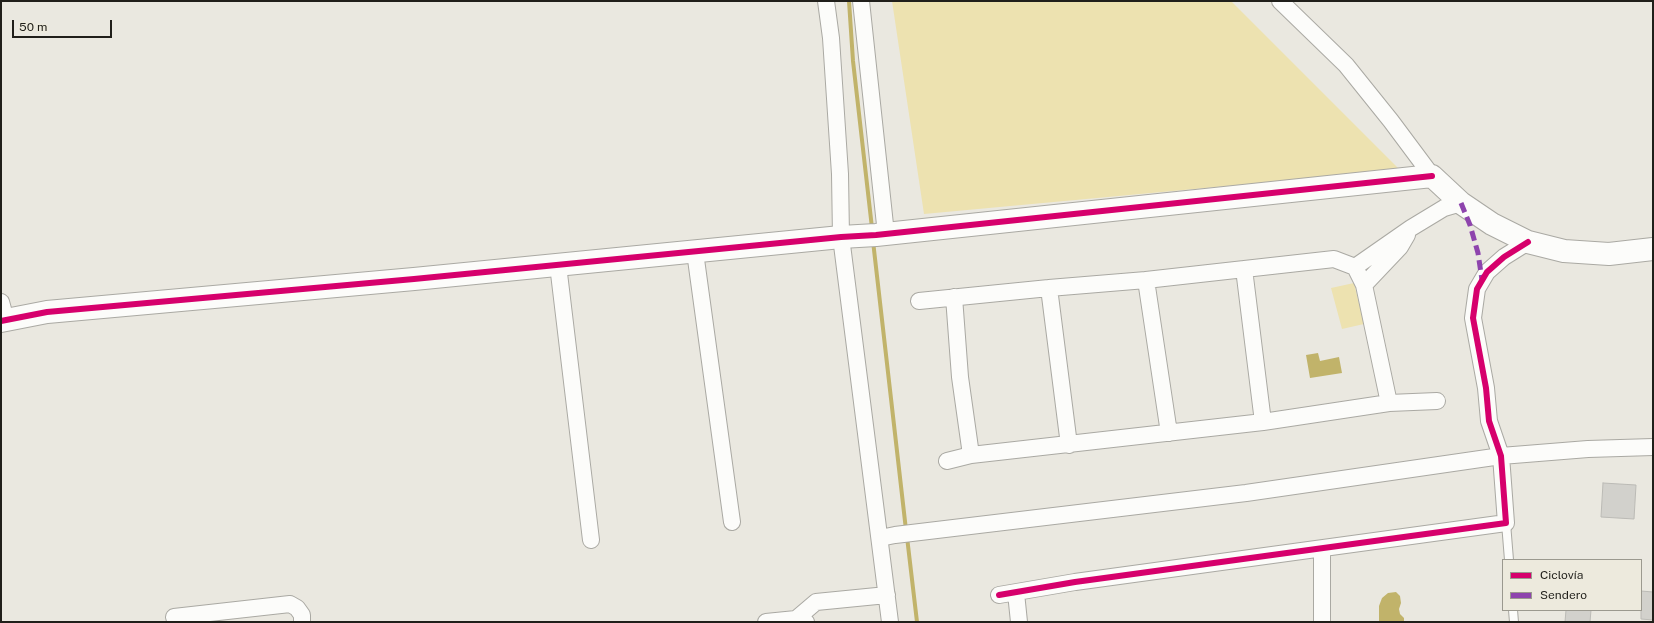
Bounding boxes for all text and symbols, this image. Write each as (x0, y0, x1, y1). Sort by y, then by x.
scale bar (14, 12, 114, 38)
text: 50 m (19, 20, 47, 34)
legend (1502, 559, 1642, 611)
text: Ciclovía (1540, 568, 1583, 582)
text: Sendero (1540, 588, 1587, 602)

